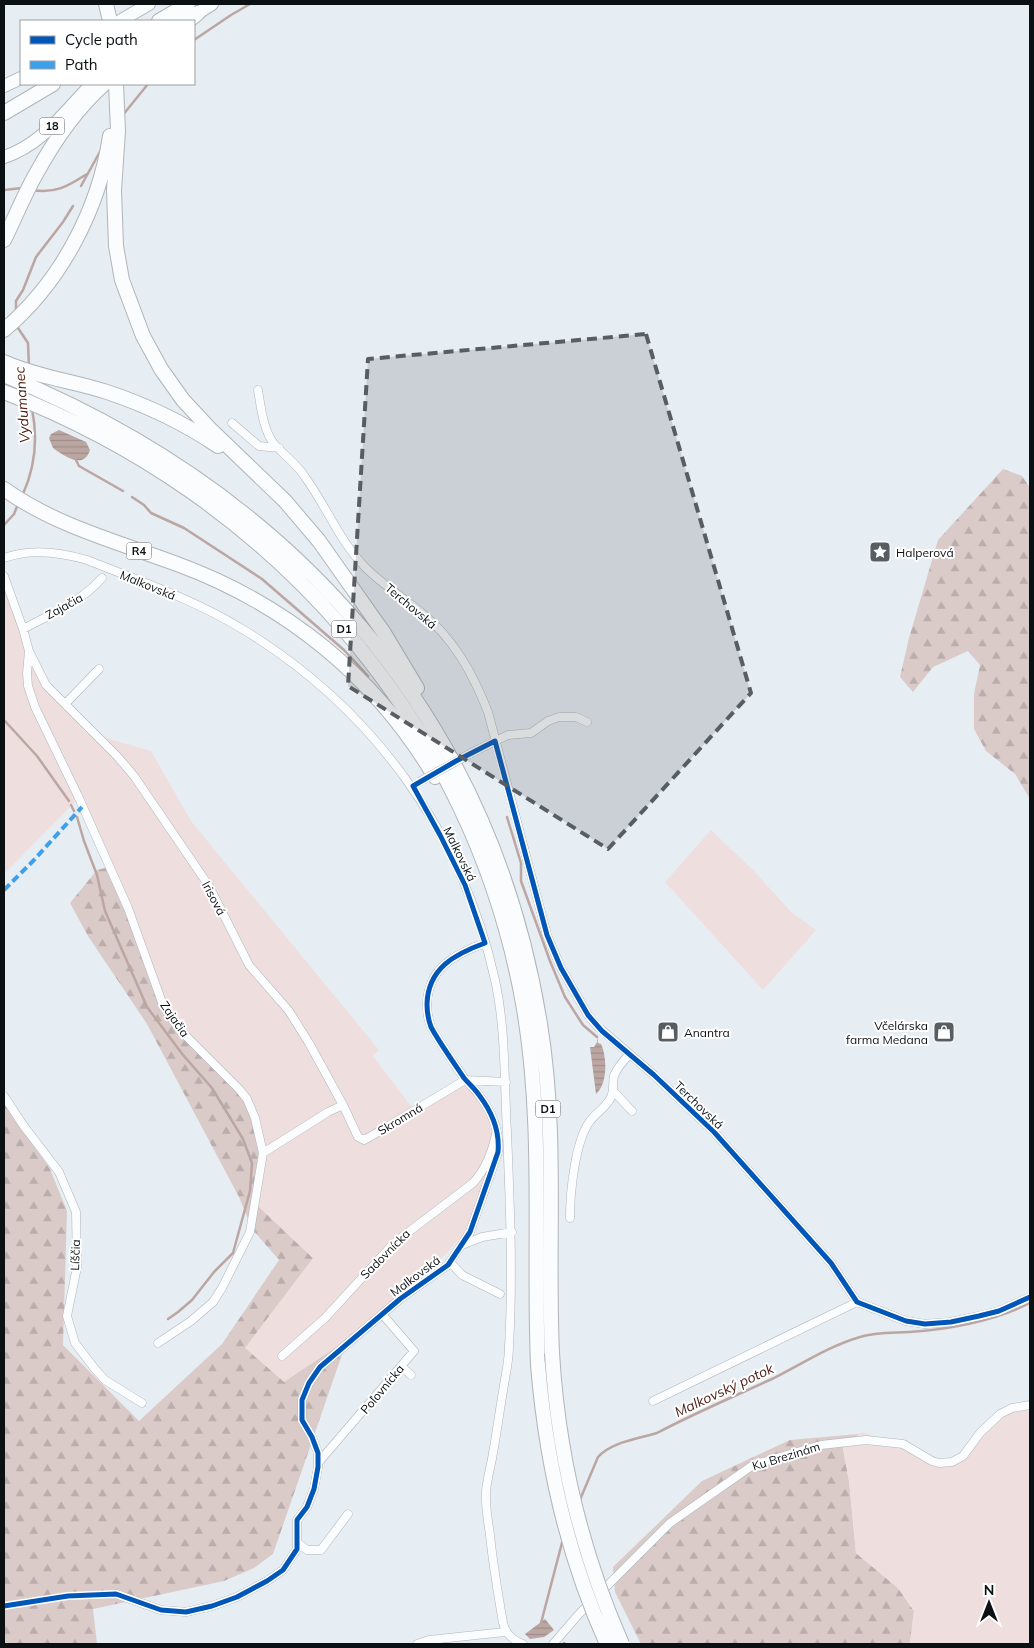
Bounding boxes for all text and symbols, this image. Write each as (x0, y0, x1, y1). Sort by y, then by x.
legend (20, 20, 195, 85)
text: Cycle path (65, 30, 138, 49)
text: Path (65, 55, 97, 74)
road number: 18 (40, 118, 64, 134)
water label: Vydumanec (10, 366, 34, 444)
place icon: Halperová (868, 540, 892, 564)
road number: R4 (126, 542, 152, 560)
place label: Halperová (896, 545, 954, 560)
street label: Malkovská (118, 567, 178, 603)
street label: Terchovská (382, 580, 440, 632)
street label: Zajačia (43, 590, 85, 622)
road number: D1 (332, 620, 356, 638)
street label: Malkovská (440, 824, 480, 884)
street label: Irisová (199, 878, 229, 918)
street label: Zajačia (157, 998, 193, 1040)
place label: Včelárska farma Medana (846, 1018, 928, 1047)
shop icon: Anantra (656, 1020, 680, 1044)
shop icon: Včelárska farma Medana (932, 1020, 956, 1044)
place label: Anantra (684, 1025, 730, 1040)
street label: Terchovská (671, 1078, 727, 1132)
street label: Skromná (375, 1100, 425, 1138)
road number: D1 (536, 1100, 560, 1118)
street label: Sadovnícka (357, 1226, 413, 1282)
street label: Líščia (67, 1239, 83, 1271)
street label: Malkovská (387, 1252, 443, 1300)
water label: Malkovský potok (672, 1359, 777, 1421)
street label: Poľovnícka (357, 1361, 407, 1417)
street label: Ku Brezinám (750, 1439, 822, 1473)
north arrow (964, 1578, 1014, 1628)
text: N (984, 1581, 994, 1599)

